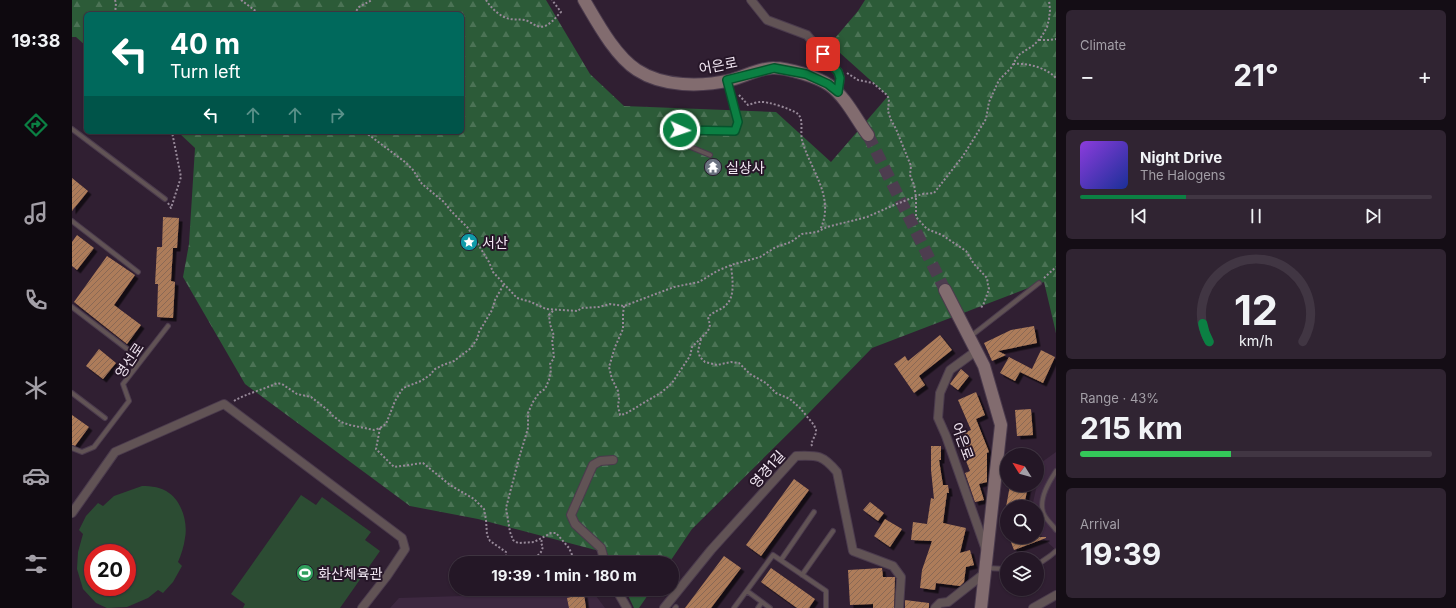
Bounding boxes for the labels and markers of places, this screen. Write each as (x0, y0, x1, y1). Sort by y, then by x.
pin (806, 37, 840, 71)
temple icon: 실상사 (703, 157, 723, 177)
place label: 실상사 (726, 159, 765, 176)
place icon: 서산 (459, 232, 479, 252)
place label: 서산 (482, 234, 508, 251)
sports icon: 화산체육관 (295, 563, 315, 583)
place label: 화산체육관 (318, 565, 383, 582)

